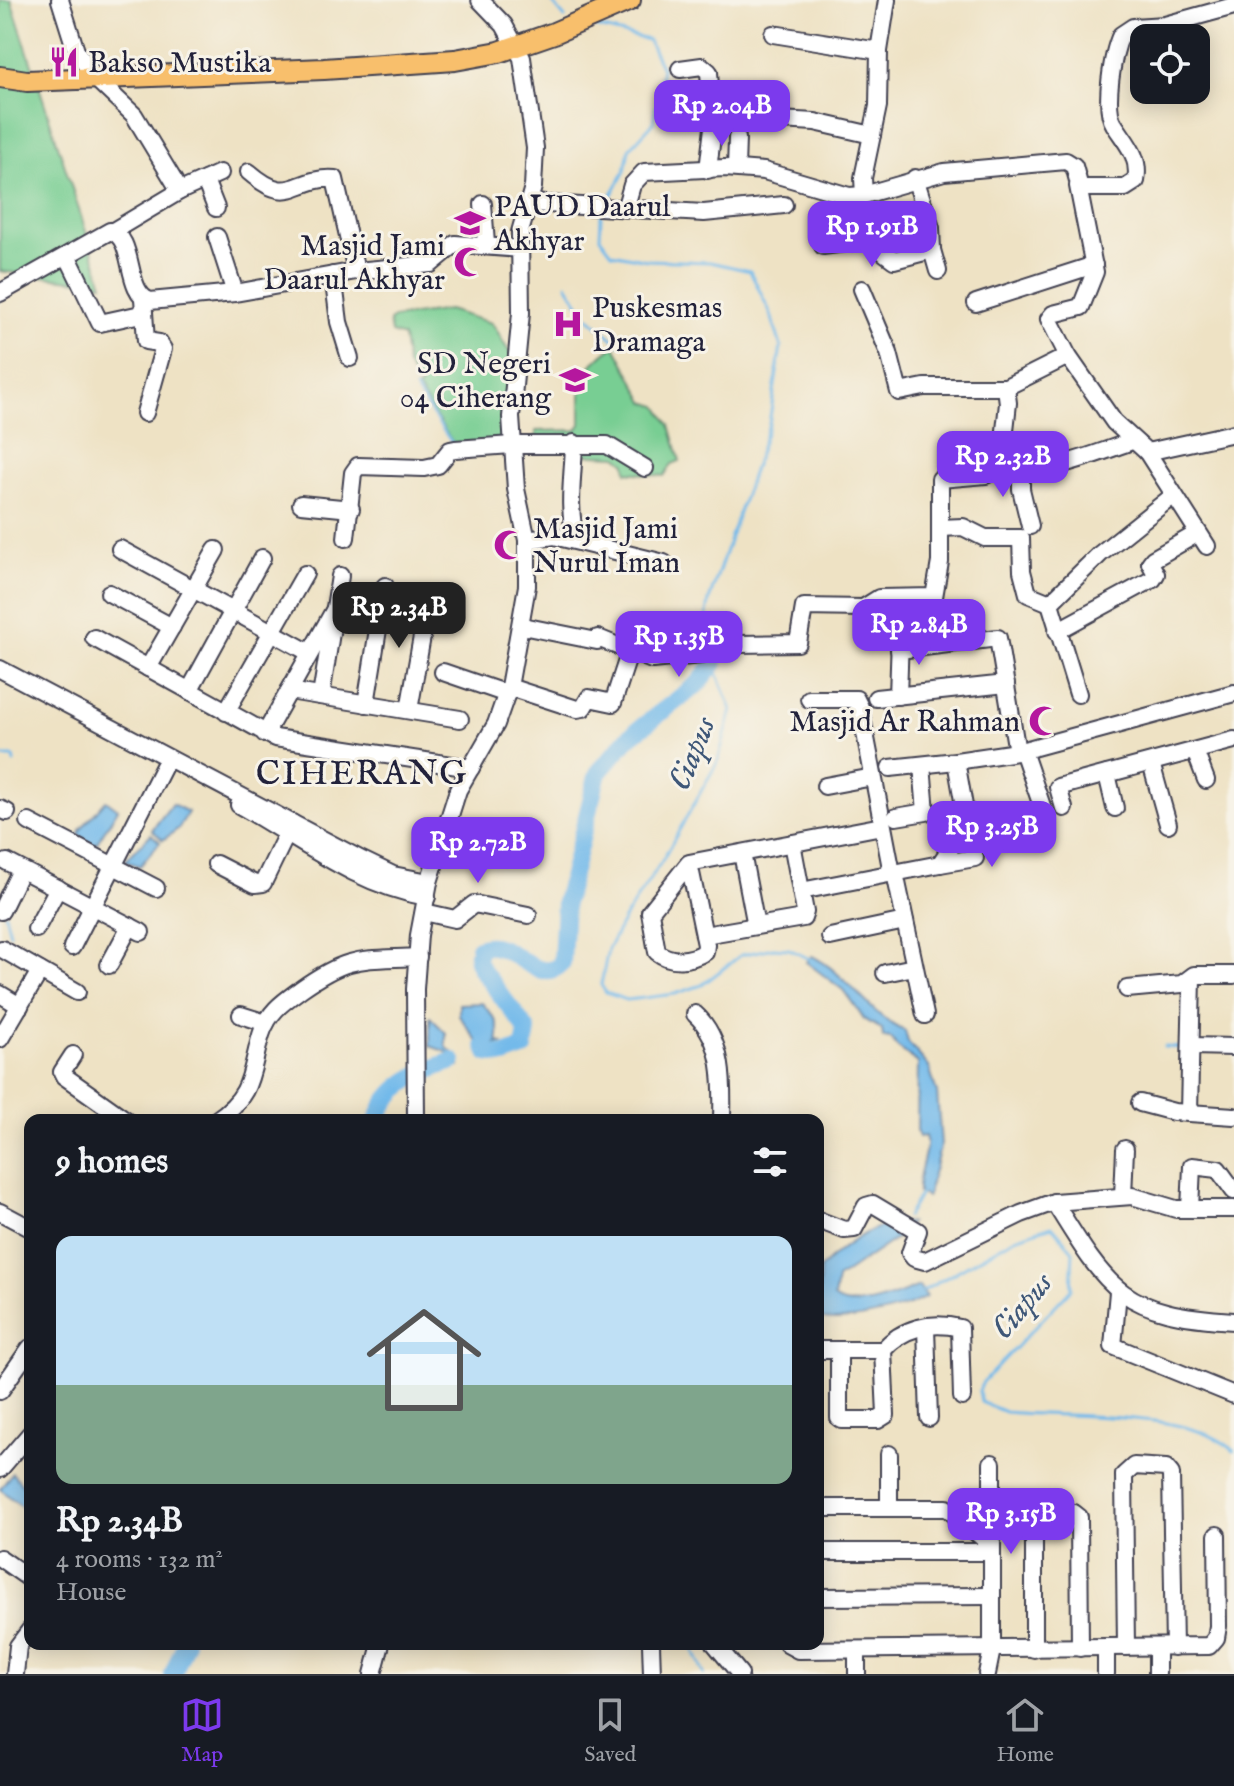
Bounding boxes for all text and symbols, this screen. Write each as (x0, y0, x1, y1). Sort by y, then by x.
map controls (1130, 24, 1210, 104)
button: locate (1130, 24, 1210, 104)
restaurant icon: Bakso Mustika (47, 45, 81, 79)
place label: Bakso Mustika (88, 45, 271, 83)
pin: Rp 2.04B (639, 80, 805, 148)
text: Rp 2.04B (672, 89, 772, 122)
place label: PAUD Daarul Akhyar (493, 189, 671, 261)
pin: Rp 1.91B (789, 201, 955, 269)
school or university icon: PAUD Daarul Akhyar (453, 206, 487, 240)
text: Rp 1.91B (826, 210, 918, 243)
place label: Masjid Jami Daarul Akhyar (263, 228, 445, 300)
mosque icon: Masjid Jami Daarul Akhyar (452, 245, 486, 279)
place label: Puskesmas Dramaga (592, 290, 722, 362)
hospital icon: Puskesmas Dramaga (551, 307, 585, 341)
place label: SD Negeri 04 Ciherang (400, 346, 552, 418)
school or university icon: SD Negeri 04 Ciherang (558, 363, 592, 397)
pin: Rp 2.32B (920, 431, 1086, 499)
text: Rp 2.32B (955, 440, 1051, 473)
place label: Masjid Jami Nurul Iman (533, 511, 680, 583)
mosque icon: Masjid Jami Nurul Iman (492, 528, 526, 562)
pin: Rp 2.34B (316, 582, 482, 650)
text: Rp 2.34B (351, 591, 447, 624)
pin: Rp 2.84B (836, 599, 1002, 667)
text: Rp 2.84B (870, 608, 968, 641)
pin: Rp 1.35B (596, 611, 762, 679)
text: Rp 1.35B (633, 620, 725, 653)
place label: Masjid Ar Rahman (789, 704, 1020, 742)
mosque icon: Masjid Ar Rahman (1027, 704, 1061, 738)
water label: Ciapus (660, 710, 727, 797)
district label: CIHERANG (256, 753, 468, 796)
pin: Rp 3.25B (909, 801, 1075, 869)
text: Rp 3.25B (945, 810, 1039, 843)
pin: Rp 2.72B (395, 817, 561, 885)
text: Rp 2.72B (429, 826, 527, 859)
icon: filters (748, 1140, 792, 1184)
text: 9 homes (56, 1141, 168, 1184)
water label: Ciapus (983, 1264, 1063, 1349)
icon: home (352, 1288, 496, 1432)
pin: Rp 3.15B (928, 1488, 1094, 1556)
text: Rp 3.15B (965, 1497, 1057, 1530)
text: Rp 2.34B (56, 1500, 183, 1543)
text: 4 rooms · 132 m² (56, 1543, 223, 1576)
text: House (56, 1576, 126, 1609)
tab: Map (180, 1693, 224, 1769)
tab: Saved (584, 1693, 636, 1769)
tab: Home (996, 1693, 1054, 1769)

